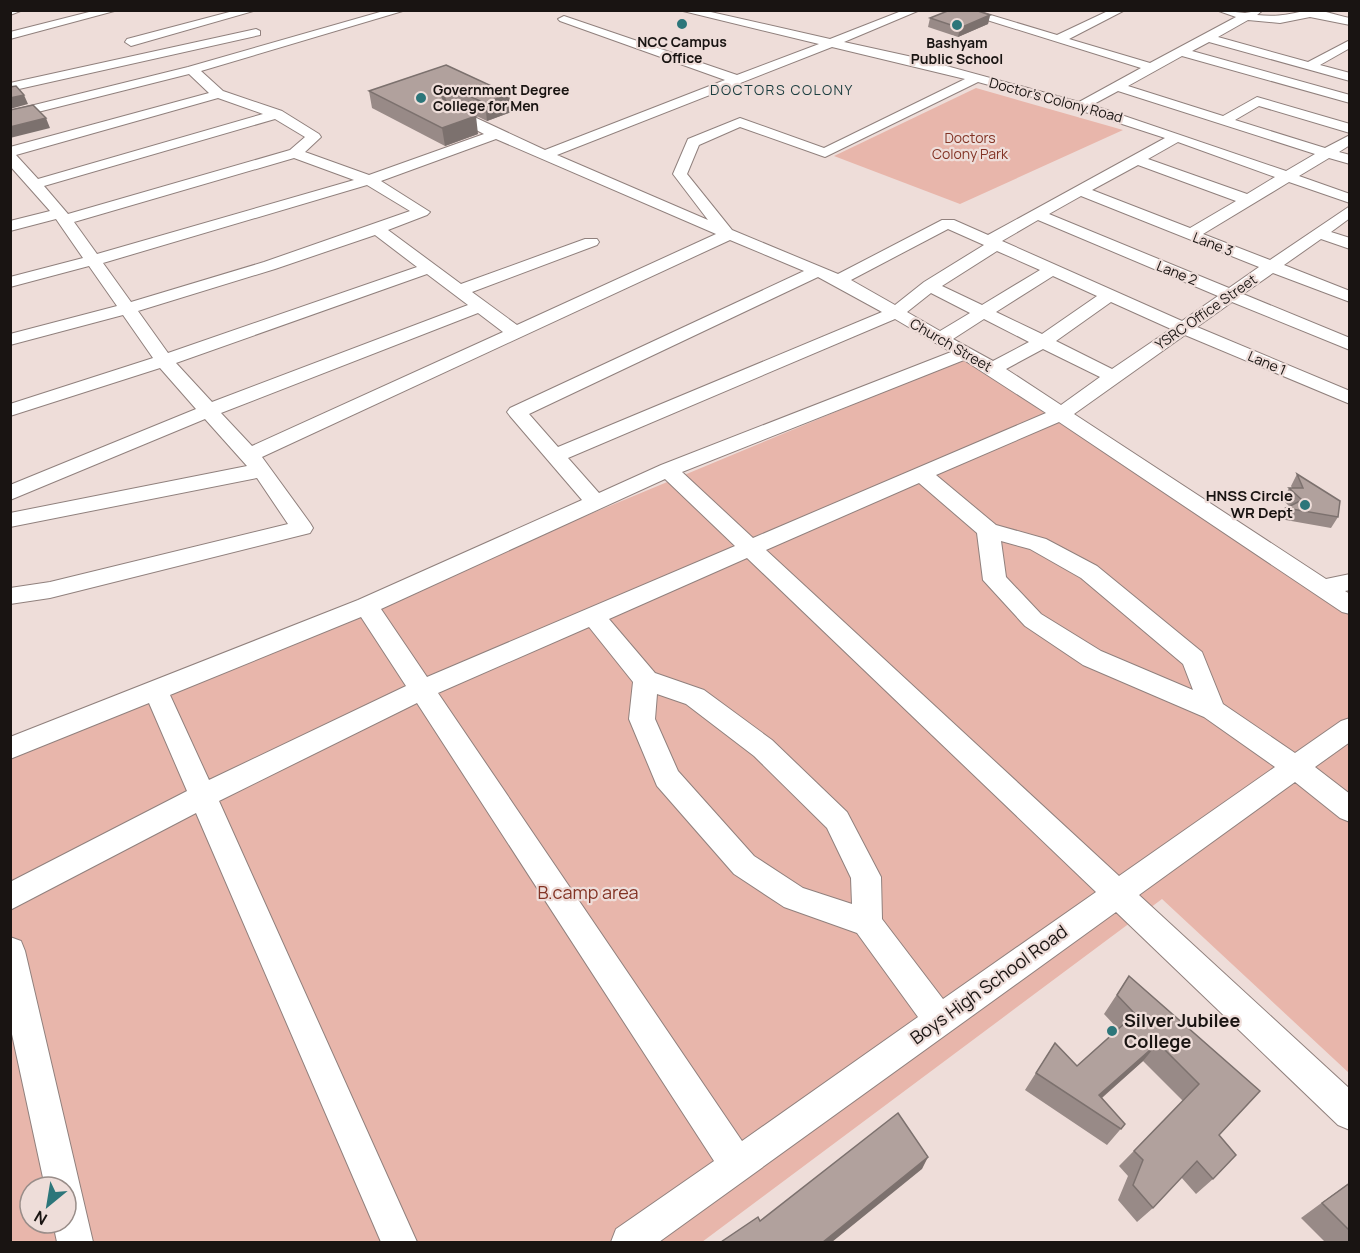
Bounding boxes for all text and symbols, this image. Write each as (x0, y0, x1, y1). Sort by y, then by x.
marker: NCC Campus Office (675, 17, 689, 31)
marker: Bashyam Public School (950, 18, 964, 32)
place label: NCC Campus Office (637, 32, 727, 67)
place label: Bashyam Public School (911, 33, 1003, 68)
street label: Doctor's Colony Road (987, 73, 1125, 126)
place label: Government Degree College for Men (433, 80, 569, 115)
district label: DOCTORS COLONY (710, 80, 854, 99)
marker: Government Degree College for Men (414, 91, 428, 105)
park label: Doctors Colony Park (932, 128, 1009, 163)
street label: Lane 3 (1190, 227, 1236, 260)
street label: Lane 2 (1154, 256, 1200, 289)
street label: YSRC Office Street (1151, 269, 1261, 354)
street label: Church Street (907, 313, 996, 376)
street label: Lane 1 (1245, 346, 1289, 379)
place label: HNSS Circle WR Dept (1206, 485, 1293, 523)
marker: HNSS Circle WR Dept (1298, 498, 1312, 512)
park label: B.camp area (537, 880, 639, 904)
street label: Boys High School Road (905, 919, 1072, 1049)
place label: Silver Jubilee College (1124, 1008, 1240, 1053)
marker: Silver Jubilee College (1105, 1024, 1119, 1038)
north arrow (18, 1175, 78, 1235)
text: N (30, 1206, 51, 1230)

